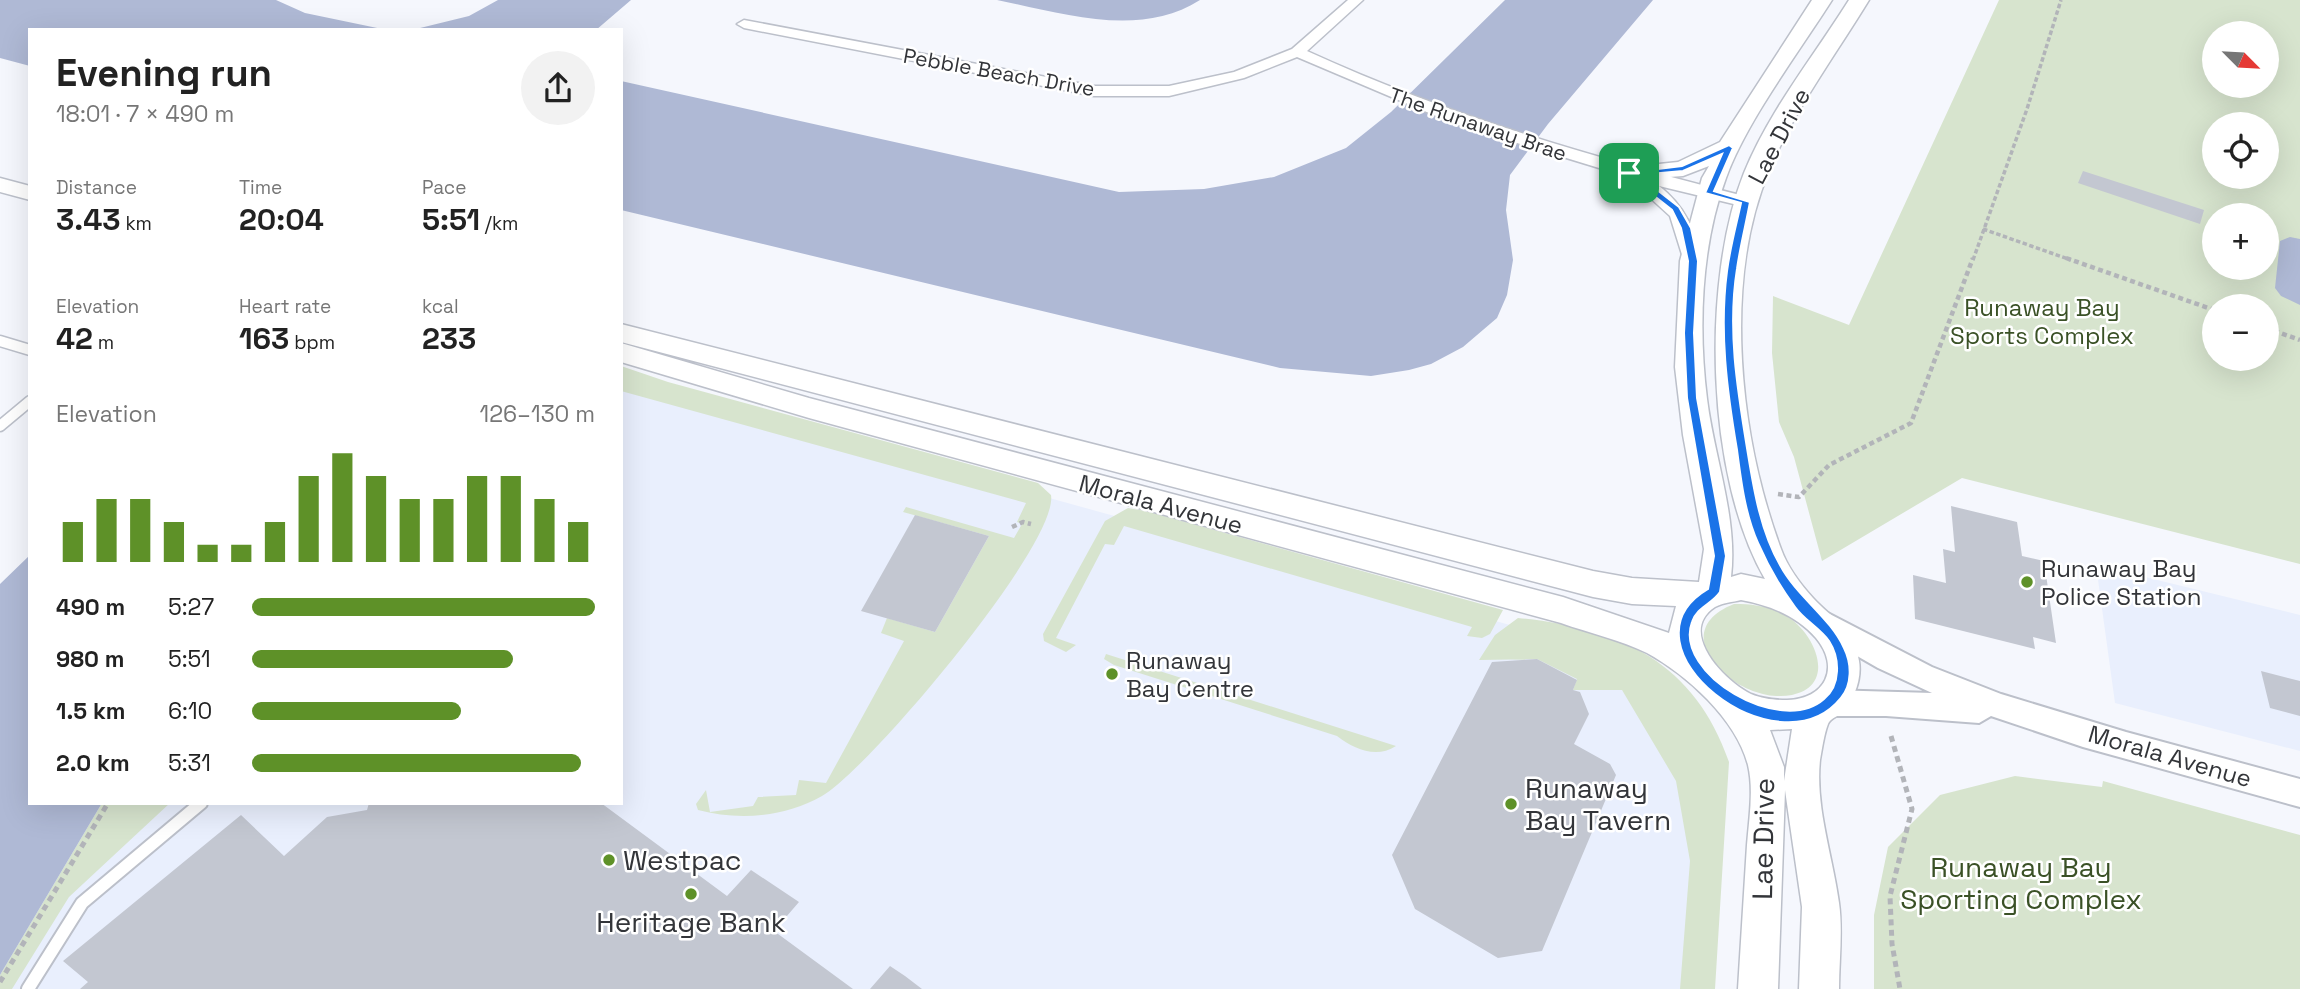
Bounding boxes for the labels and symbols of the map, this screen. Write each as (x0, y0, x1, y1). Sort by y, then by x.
north arrow (2202, 21, 2278, 98)
street label: Pebble Beach Drive (901, 42, 1097, 102)
street label: The Runaway Brae (1386, 81, 1570, 167)
street label: Lae Drive (1741, 83, 1817, 189)
pin (1599, 143, 1659, 203)
park label: Runaway Bay Sports Complex (1950, 292, 2134, 351)
street label: Morala Avenue (1076, 467, 1246, 541)
place label: Runaway Bay Police Station (2041, 553, 2202, 612)
marker: Runaway Bay Police Station (2019, 574, 2035, 590)
place label: Runaway Bay Centre (1126, 645, 1254, 704)
marker: Runaway Bay Centre (1104, 666, 1120, 682)
street label: Morala Avenue (2085, 718, 2255, 794)
place label: Runaway Bay Tavern (1525, 770, 1671, 838)
street label: Lae Drive (1744, 778, 1782, 900)
marker: Runaway Bay Tavern (1503, 796, 1519, 812)
place label: Westpac (623, 842, 742, 878)
park label: Runaway Bay Sporting Complex (1900, 849, 2142, 917)
marker: Westpac (601, 852, 617, 868)
marker: Heritage Bank (683, 886, 699, 902)
place label: Heritage Bank (596, 904, 786, 940)

